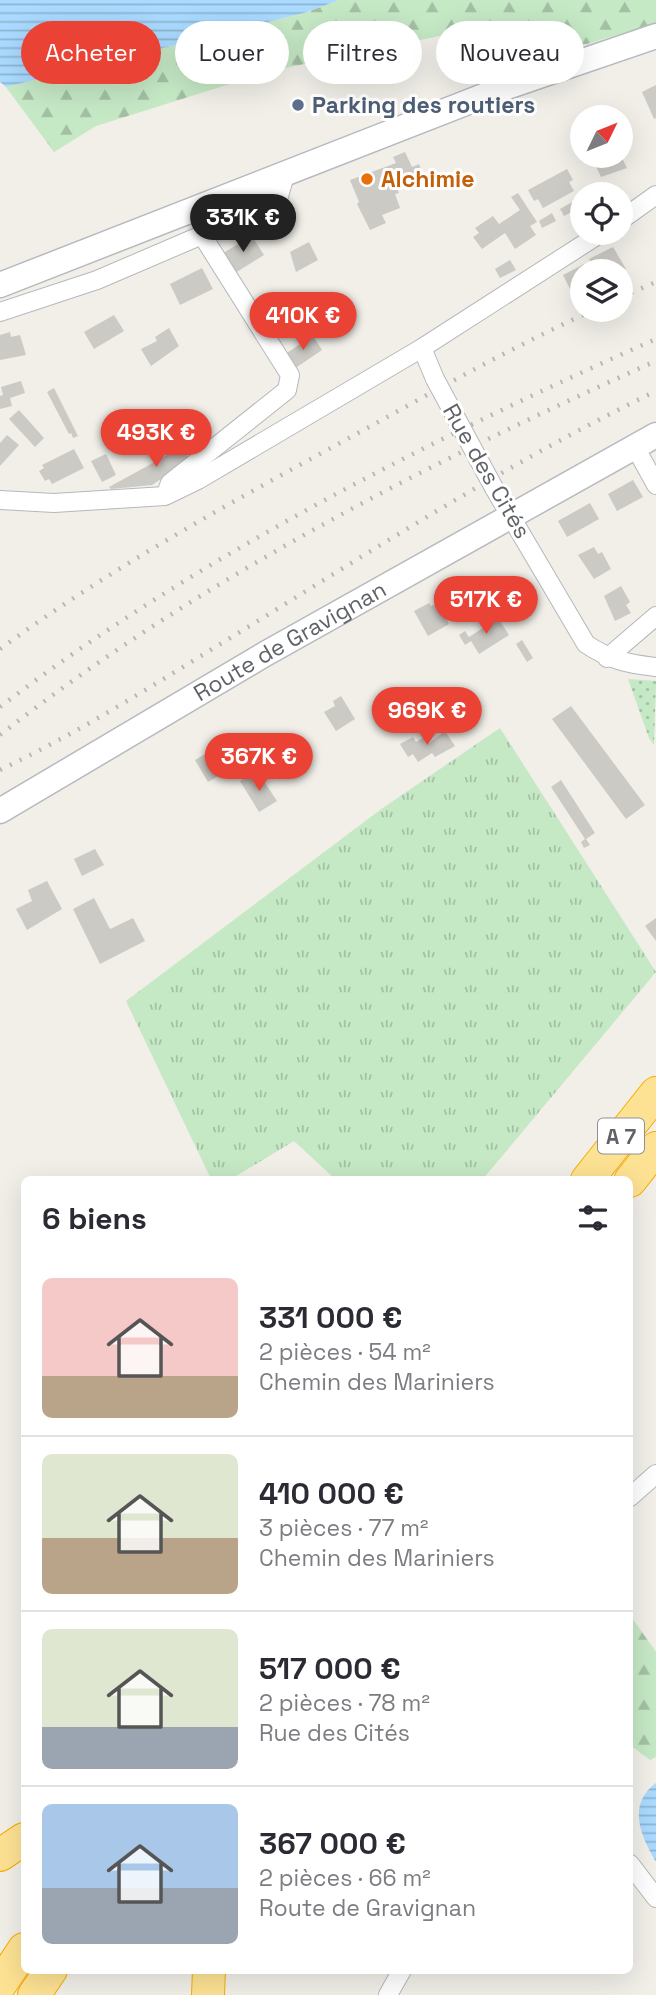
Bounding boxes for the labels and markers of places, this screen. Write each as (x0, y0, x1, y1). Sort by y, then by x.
place label: Parking des routiers (312, 90, 535, 120)
marker: Parking des routiers (290, 97, 306, 113)
place label: Alchimie (381, 164, 475, 194)
marker: Alchimie (359, 171, 375, 187)
pin: 331K € (186, 194, 300, 254)
pin: 410K € (246, 292, 360, 352)
pin: 493K € (99, 410, 213, 469)
pin: 517K € (429, 576, 543, 636)
pin: 969K € (370, 688, 484, 747)
pin: 367K € (202, 734, 316, 793)

